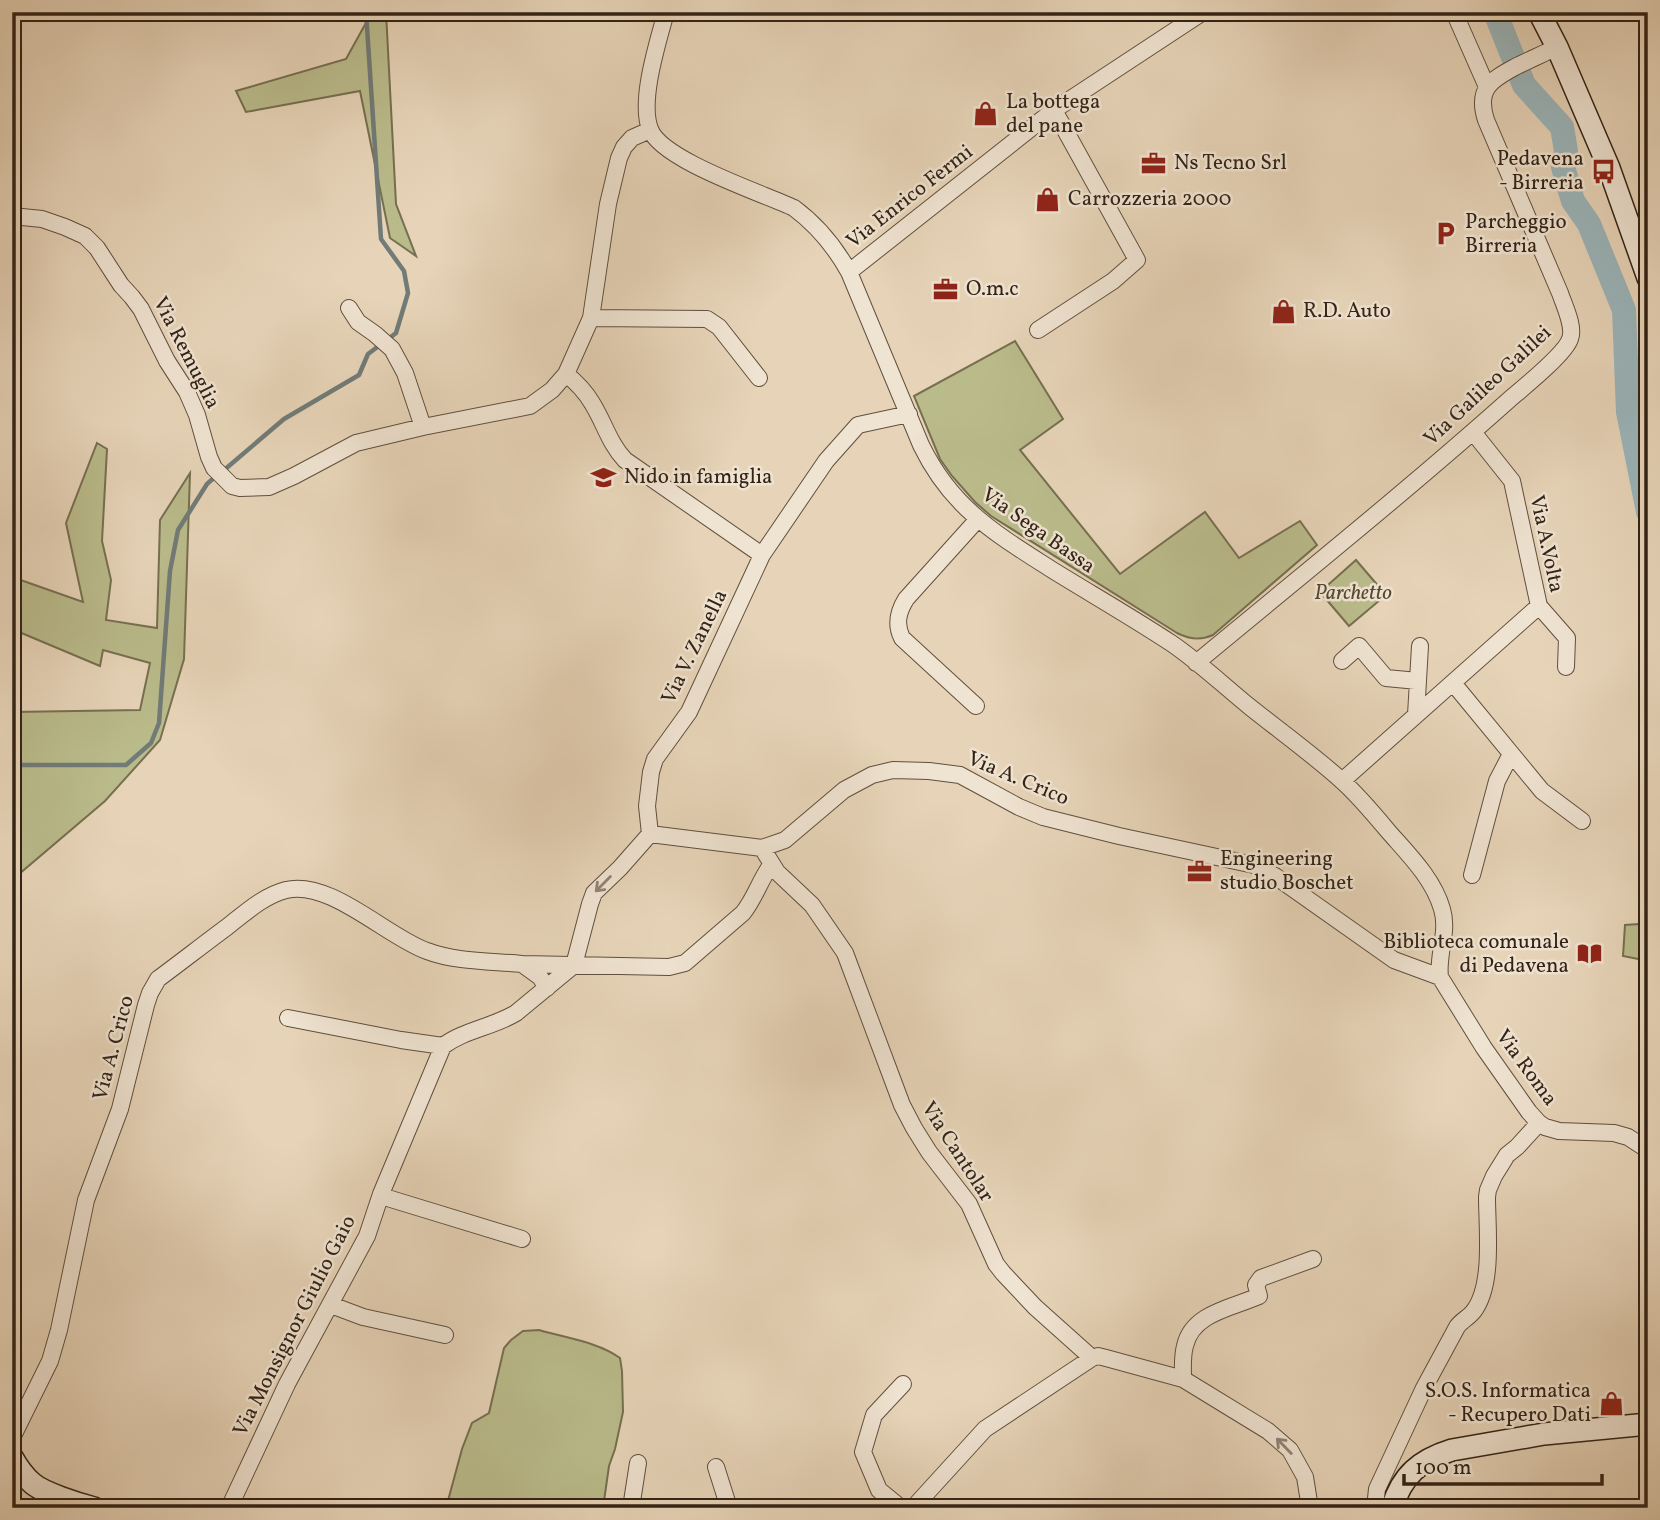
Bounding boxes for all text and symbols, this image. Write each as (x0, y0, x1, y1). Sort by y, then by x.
place label: La bottega del pane (1006, 88, 1101, 141)
shop icon: La bottega del pane (972, 100, 1000, 128)
street label: Via Enrico Fermi (840, 138, 980, 256)
place label: Pedavena - Birreria (1497, 145, 1584, 198)
office icon: Ns Tecno Srl (1140, 149, 1168, 177)
place label: Ns Tecno Srl (1174, 149, 1287, 178)
bus stop icon: Pedavena - Birreria (1590, 157, 1618, 185)
shop icon: Carrozzeria 2000 (1034, 185, 1062, 213)
place label: Carrozzeria 2000 (1068, 185, 1231, 214)
place label: Parcheggio Birreria (1465, 208, 1567, 261)
parking icon: Parcheggio Birreria (1431, 220, 1459, 248)
office icon: O.m.c (932, 275, 960, 303)
place label: O.m.c (966, 275, 1019, 304)
street label: Via Remuglia (145, 292, 227, 414)
shop icon: R.D. Auto (1269, 297, 1297, 325)
place label: R.D. Auto (1303, 297, 1391, 326)
street label: Via Galileo Galilei (1418, 319, 1558, 453)
school or university icon: Nido in famiglia (590, 463, 618, 491)
place label: Nido in famiglia (624, 463, 773, 492)
street label: Via Sega Bassa (975, 481, 1101, 581)
street label: Via A.Volta (1522, 493, 1570, 595)
park label: Parchetto (1314, 579, 1392, 608)
street label: Via V. Zanella (655, 585, 735, 709)
street label: Via A. Crico (963, 745, 1073, 813)
place label: Engineering studio Boschet (1220, 845, 1354, 898)
office icon: Engineering studio Boschet (1186, 857, 1214, 885)
one-way arrow (595, 875, 612, 892)
place label: Biblioteca comunale di Pedavena (1383, 928, 1569, 981)
library icon: Biblioteca comunale di Pedavena (1575, 940, 1603, 968)
street label: Via A. Crico (86, 992, 142, 1104)
street label: Via Roma (1488, 1024, 1564, 1112)
street label: Via Cantolar (914, 1096, 1001, 1208)
street label: Via Monsignor Giulio Gaio (227, 1210, 363, 1442)
place label: S.O.S. Informatica - Recupero Dati (1425, 1377, 1591, 1430)
shop icon: S.O.S. Informatica - Recupero Dati (1597, 1389, 1625, 1417)
one-way arrow (1276, 1438, 1293, 1455)
scale bar (1404, 1443, 1602, 1487)
text: 100 m (1415, 1454, 1472, 1483)

